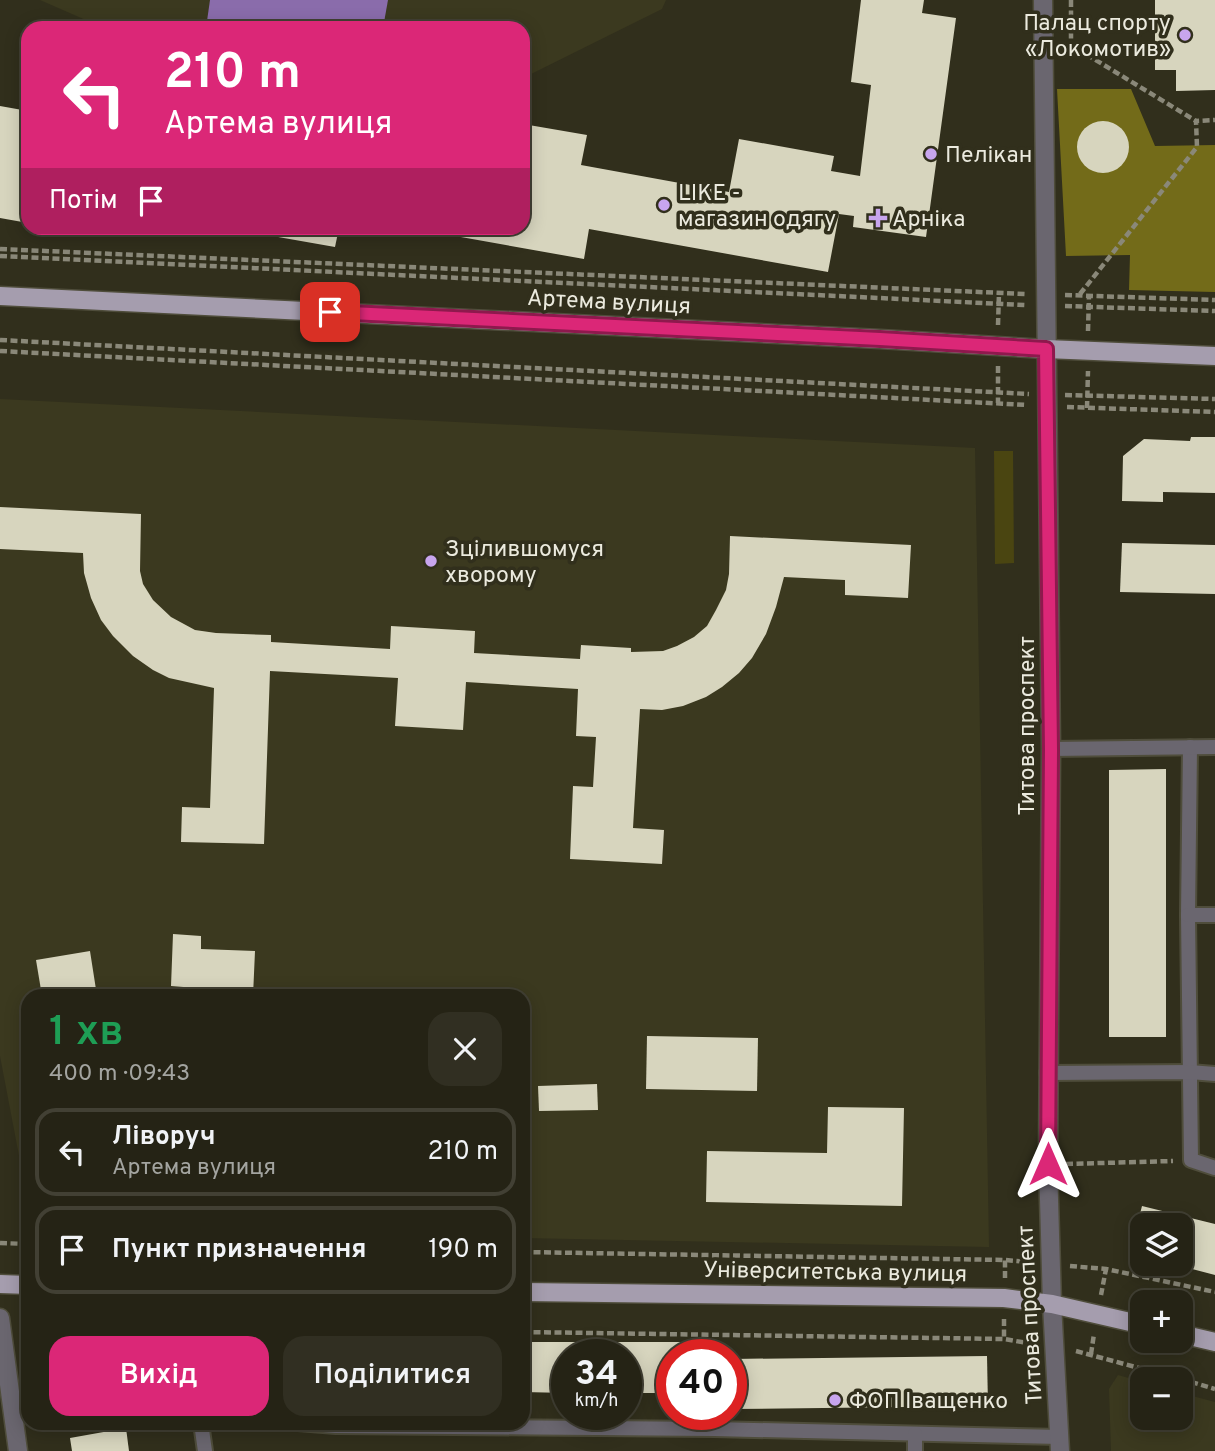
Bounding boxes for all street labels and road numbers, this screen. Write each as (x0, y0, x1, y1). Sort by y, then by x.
street label: Артема вулиця (526, 285, 692, 322)
street label: Титова проспект (1014, 636, 1043, 816)
street label: Титова проспект (1012, 1224, 1051, 1405)
street label: Університетська вулиця (702, 1257, 967, 1290)

